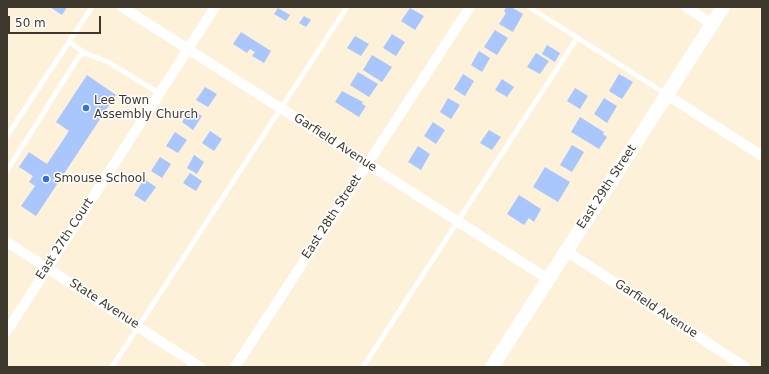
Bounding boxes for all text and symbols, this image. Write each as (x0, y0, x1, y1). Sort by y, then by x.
scale bar (10, 8, 103, 34)
text: 50 m (15, 16, 46, 30)
place label: Lee Town Assembly Church (94, 94, 198, 122)
marker: Lee Town Assembly Church (81, 103, 91, 113)
street label: Garfield Avenue (291, 111, 379, 175)
street label: East 29th Street (574, 142, 640, 232)
place label: Smouse School (54, 172, 146, 186)
street label: East 28th Street (299, 172, 365, 262)
marker: Smouse School (41, 174, 51, 184)
street label: East 27th Court (33, 196, 97, 282)
street label: State Avenue (66, 276, 142, 332)
street label: Garfield Avenue (612, 277, 700, 341)

